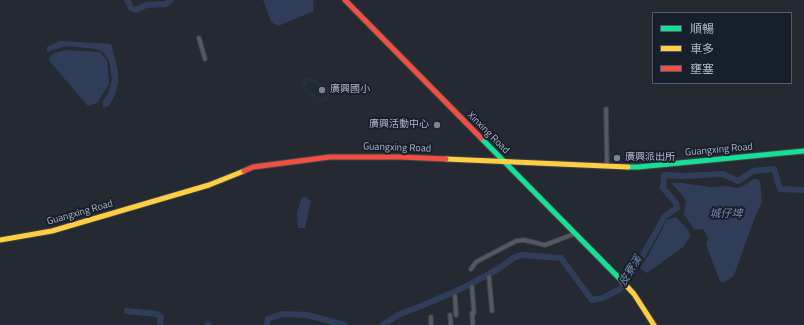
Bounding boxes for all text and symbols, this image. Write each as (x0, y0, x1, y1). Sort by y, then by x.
legend (652, 12, 792, 84)
text: 順暢 (690, 19, 714, 38)
text: 車多 (690, 39, 714, 58)
text: 壅塞 (690, 59, 714, 78)
place label: 廣興國小 (330, 84, 370, 96)
marker: 廣興國小 (317, 85, 327, 95)
street label: Xinxing Road (465, 110, 511, 156)
place label: 廣興活動中心 (369, 119, 429, 131)
marker: 廣興活動中心 (432, 120, 442, 130)
street label: Guangxing Road (363, 141, 431, 155)
street label: Guangxing Road (685, 141, 753, 159)
place label: 廣興派出所 (625, 152, 675, 164)
marker: 廣興派出所 (612, 153, 622, 163)
street label: Guangxing Road (46, 198, 114, 228)
water label: 城仔埤 (710, 207, 742, 221)
water label: 皮寮溪 (617, 254, 645, 288)

